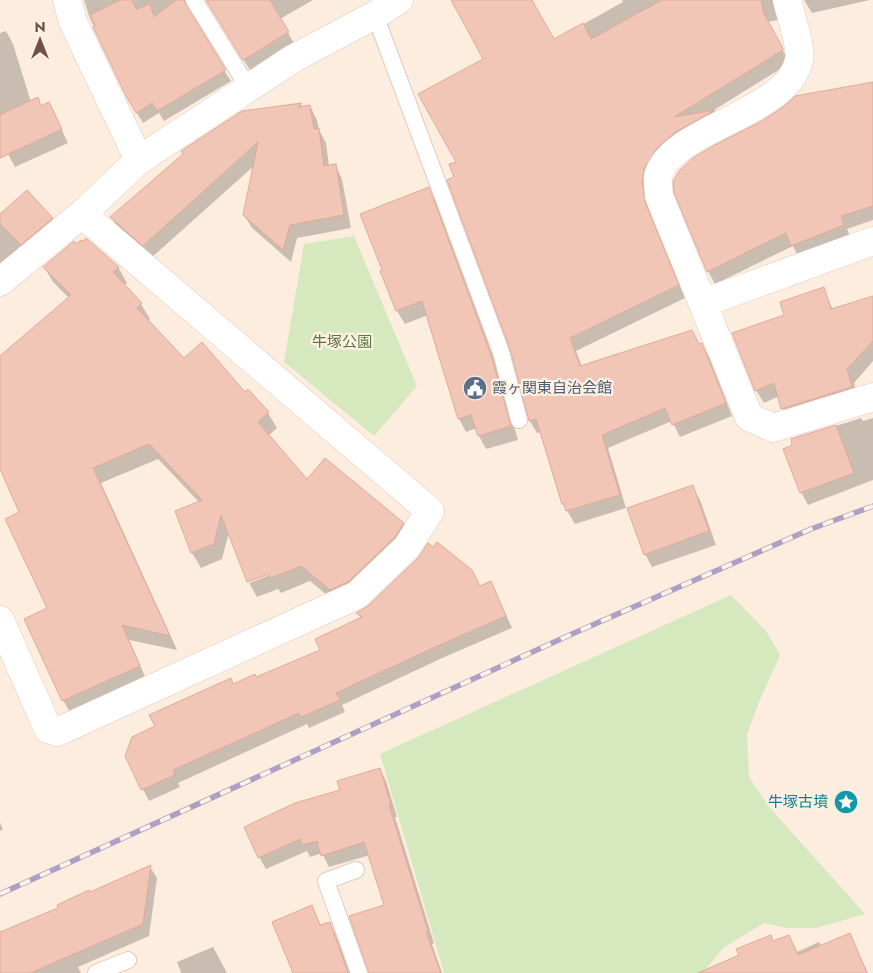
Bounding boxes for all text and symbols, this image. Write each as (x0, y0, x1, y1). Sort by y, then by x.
north arrow (15, 15, 65, 65)
text: N (34, 17, 46, 37)
park label: 牛塚公園 (312, 331, 372, 353)
public building icon: 霞ヶ関東自治会館 (462, 375, 488, 401)
place label: 霞ヶ関東自治会館 (492, 377, 612, 399)
place icon: 牛塚古墳 (833, 789, 859, 815)
place label: 牛塚古墳 (768, 791, 828, 813)

